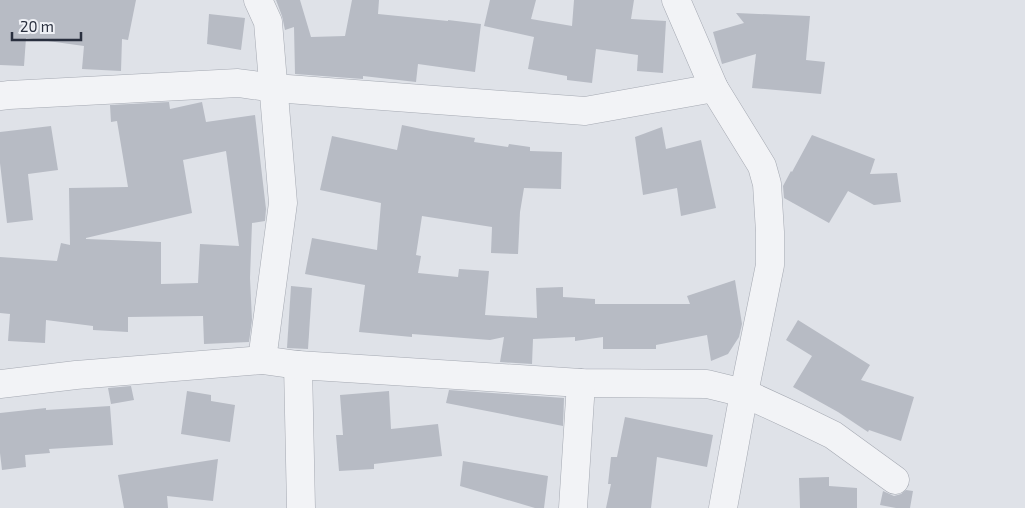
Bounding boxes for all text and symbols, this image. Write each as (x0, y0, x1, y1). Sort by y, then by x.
scale bar (12, 10, 81, 42)
text: 20 m (20, 17, 54, 35)

